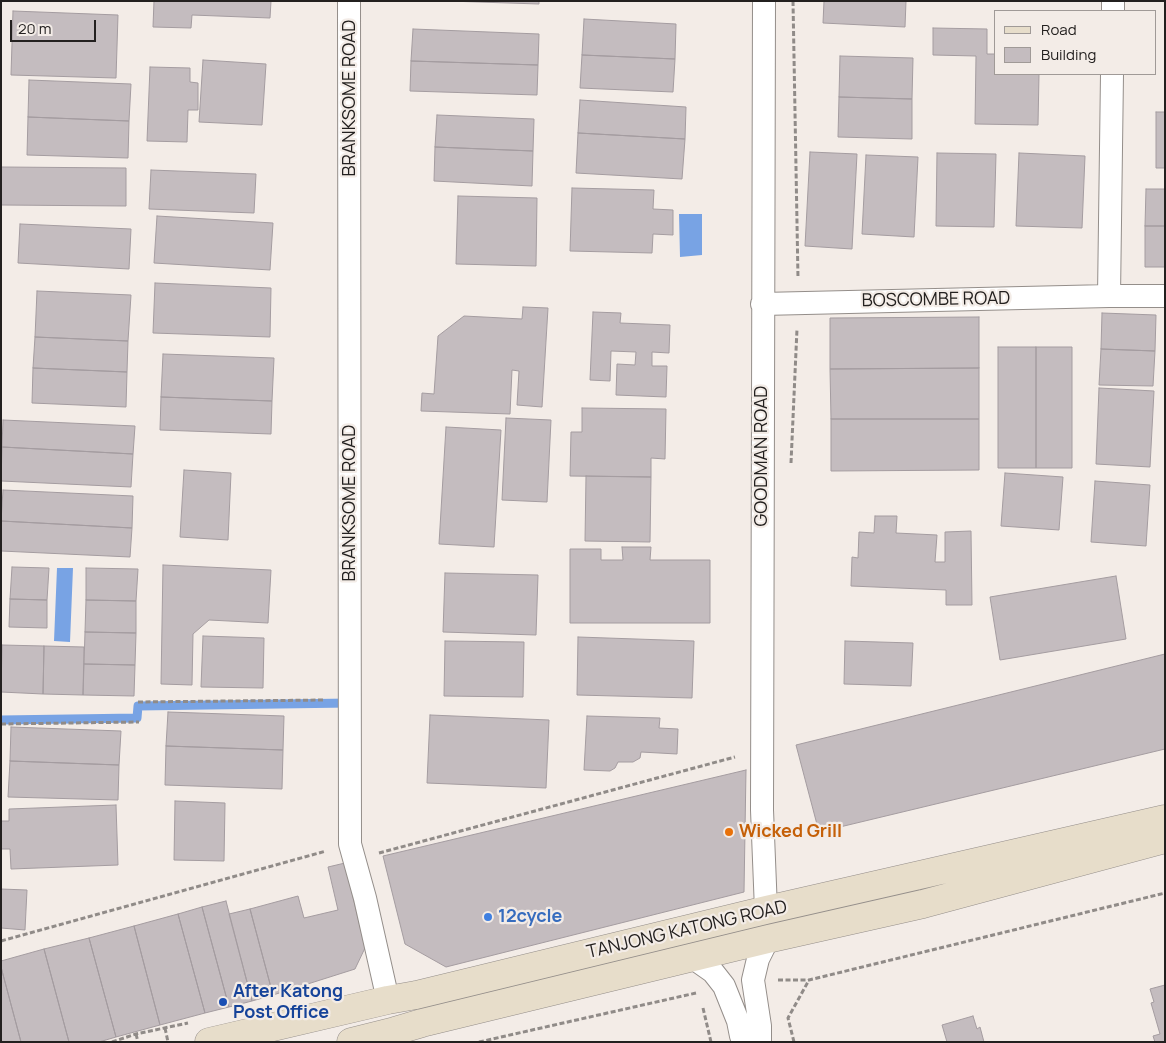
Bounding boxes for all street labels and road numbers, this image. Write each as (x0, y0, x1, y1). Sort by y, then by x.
street label: BRANKSOME ROAD (339, 20, 361, 176)
street label: BOSCOMBE ROAD (862, 288, 1010, 312)
street label: GOODMAN ROAD (751, 386, 773, 526)
street label: BRANKSOME ROAD (339, 425, 361, 581)
street label: TANJONG KATONG ROAD (585, 896, 789, 964)

